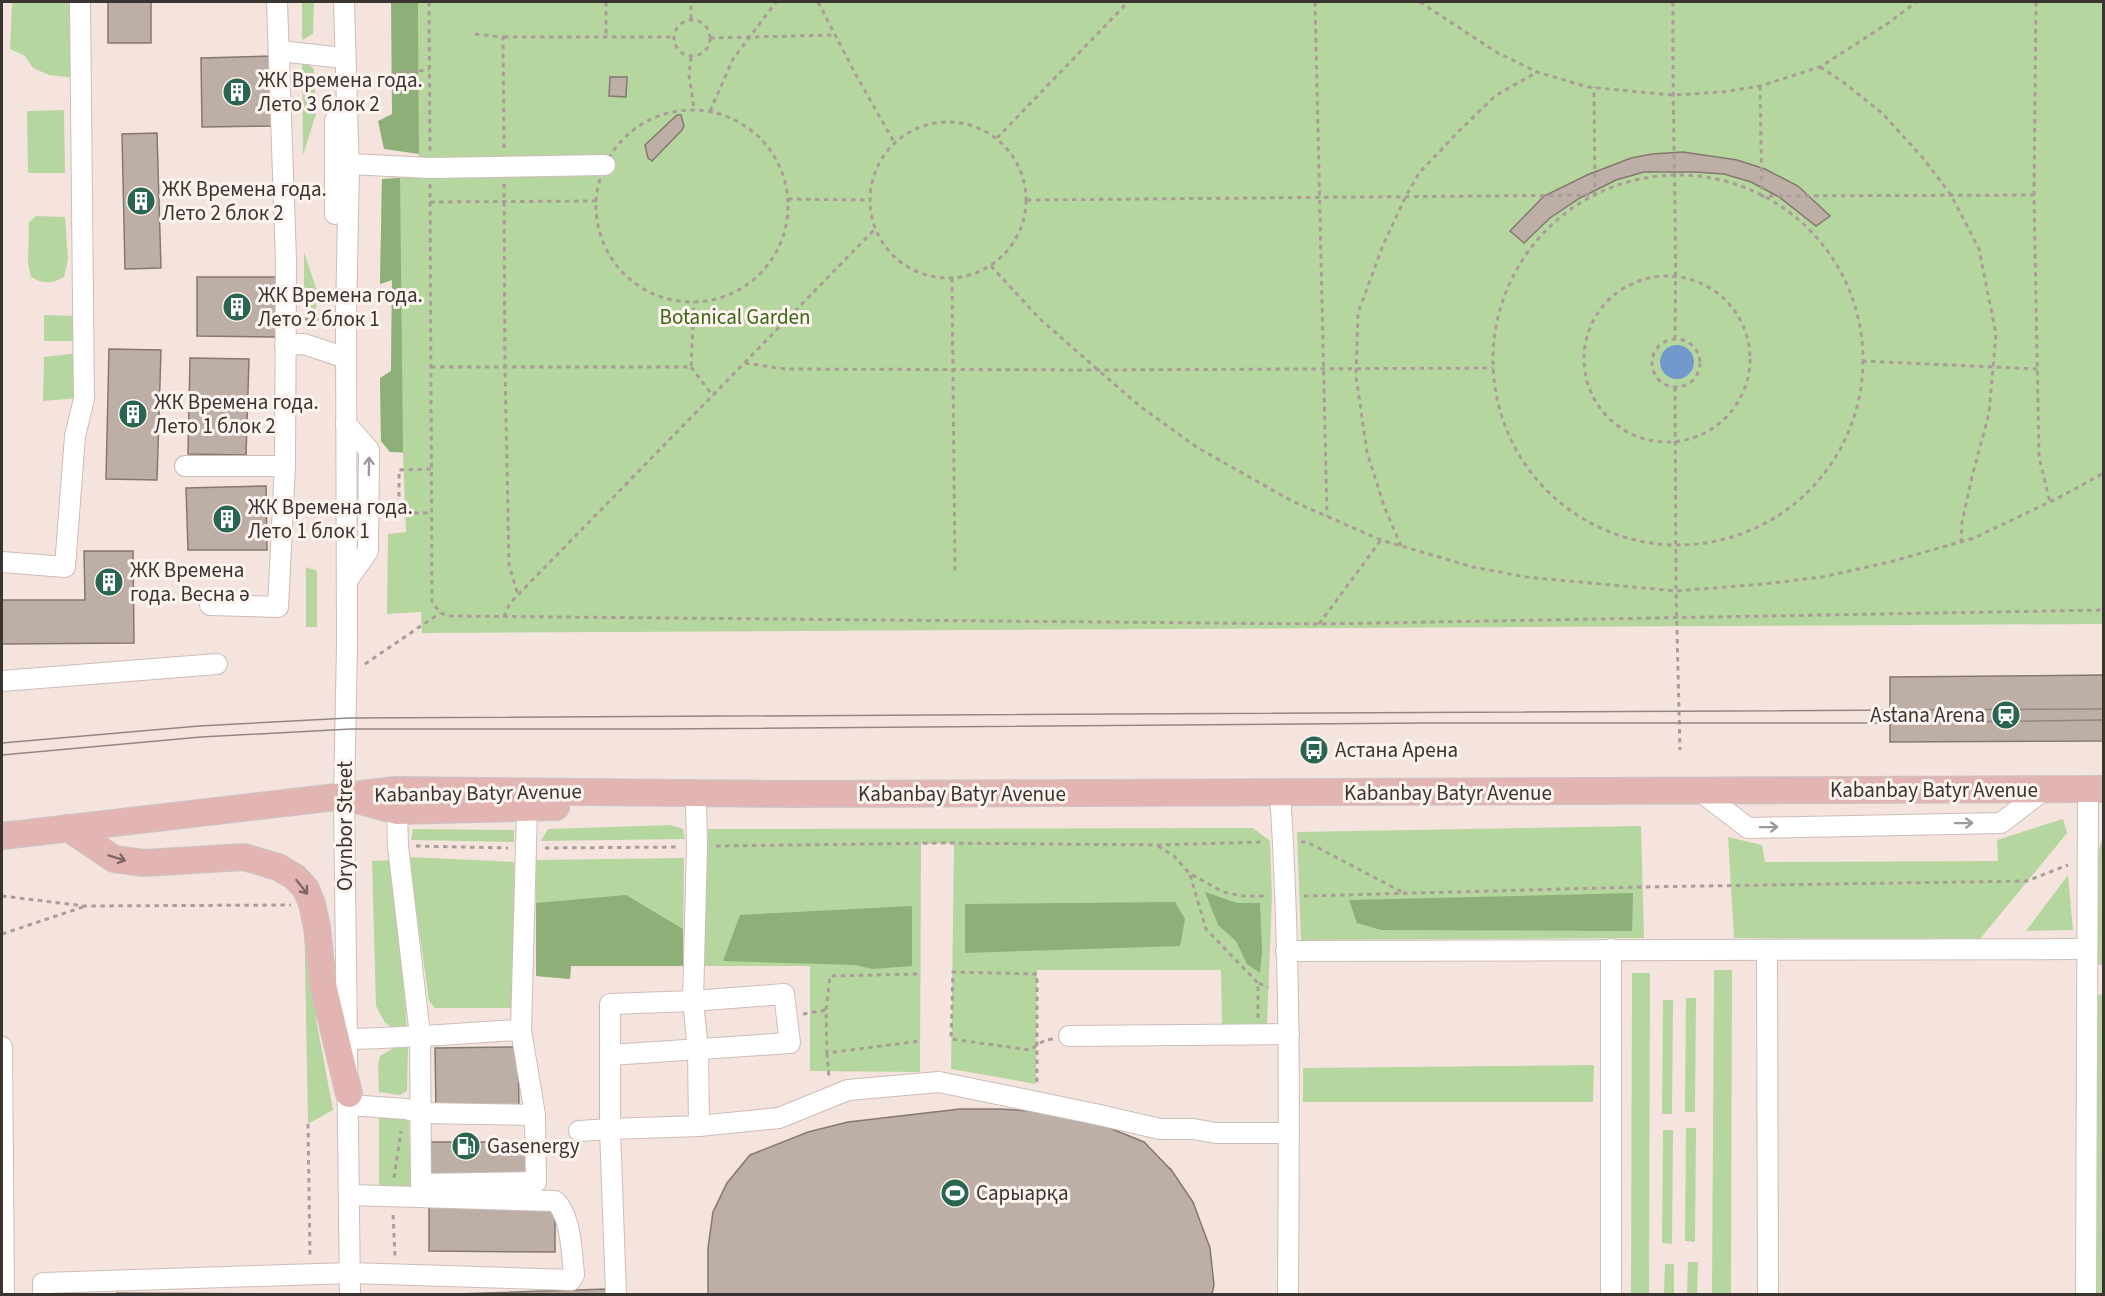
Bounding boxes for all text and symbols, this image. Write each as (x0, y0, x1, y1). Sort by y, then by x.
place label: ЖК Времена года. Лето 3 блок 2 (258, 65, 423, 119)
building icon: ЖК Времена года. Лето 3 блок 2 (221, 76, 253, 108)
place label: ЖК Времена года. Лето 2 блок 2 (162, 174, 327, 228)
building icon: ЖК Времена года. Лето 2 блок 2 (125, 185, 157, 217)
place label: ЖК Времена года. Лето 2 блок 1 (258, 280, 423, 334)
building icon: ЖК Времена года. Лето 2 блок 1 (221, 291, 253, 323)
park label: Botanical Garden (660, 302, 810, 332)
place label: ЖК Времена года. Лето 1 блок 2 (154, 387, 319, 441)
building icon: ЖК Времена года. Лето 1 блок 2 (117, 398, 149, 430)
one-way arrow (363, 456, 375, 476)
place label: ЖК Времена года. Лето 1 блок 1 (248, 492, 413, 546)
building icon: ЖК Времена года. Лето 1 блок 1 (211, 503, 243, 535)
place label: ЖК Времена года. Весна ә (130, 555, 250, 609)
building icon: ЖК Времена года. Весна ә (93, 566, 125, 598)
station icon: Astana Arena (1990, 699, 2022, 731)
place label: Astana Arena (1870, 700, 1985, 730)
bus stop icon: Астана Арена (1298, 734, 1330, 766)
place label: Астана Арена (1335, 735, 1458, 765)
street label: Orynbor Street (330, 761, 360, 891)
street label: Kabanbay Batyr Avenue (1830, 775, 2038, 805)
street label: Kabanbay Batyr Avenue (374, 776, 582, 810)
street label: Kabanbay Batyr Avenue (1344, 778, 1552, 808)
street label: Kabanbay Batyr Avenue (858, 779, 1066, 809)
one-way arrow (1953, 818, 1973, 829)
one-way arrow (1758, 821, 1778, 833)
one-way arrow (108, 853, 127, 864)
one-way arrow (296, 878, 308, 894)
fuel station icon: Gasenergy (450, 1130, 482, 1162)
place label: Gasenergy (487, 1131, 580, 1161)
sports icon: Сарыарқа (939, 1177, 971, 1209)
place label: Сарыарқа (976, 1178, 1068, 1208)

